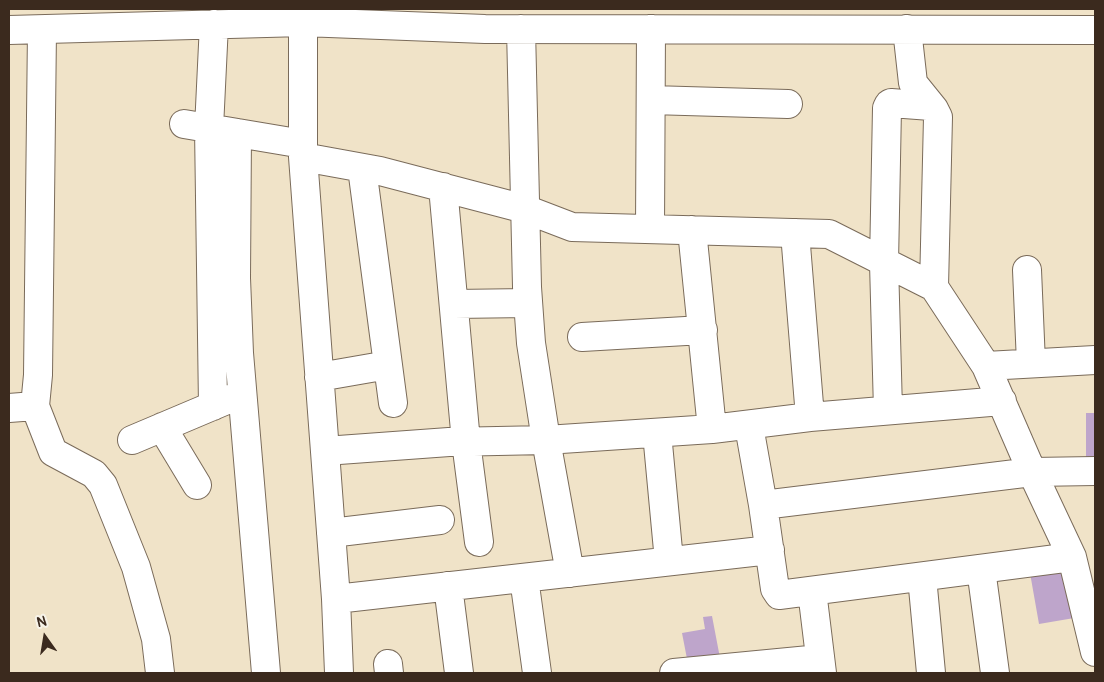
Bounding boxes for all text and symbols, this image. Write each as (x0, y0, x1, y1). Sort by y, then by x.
north arrow (20, 612, 70, 662)
text: N (35, 613, 48, 631)

